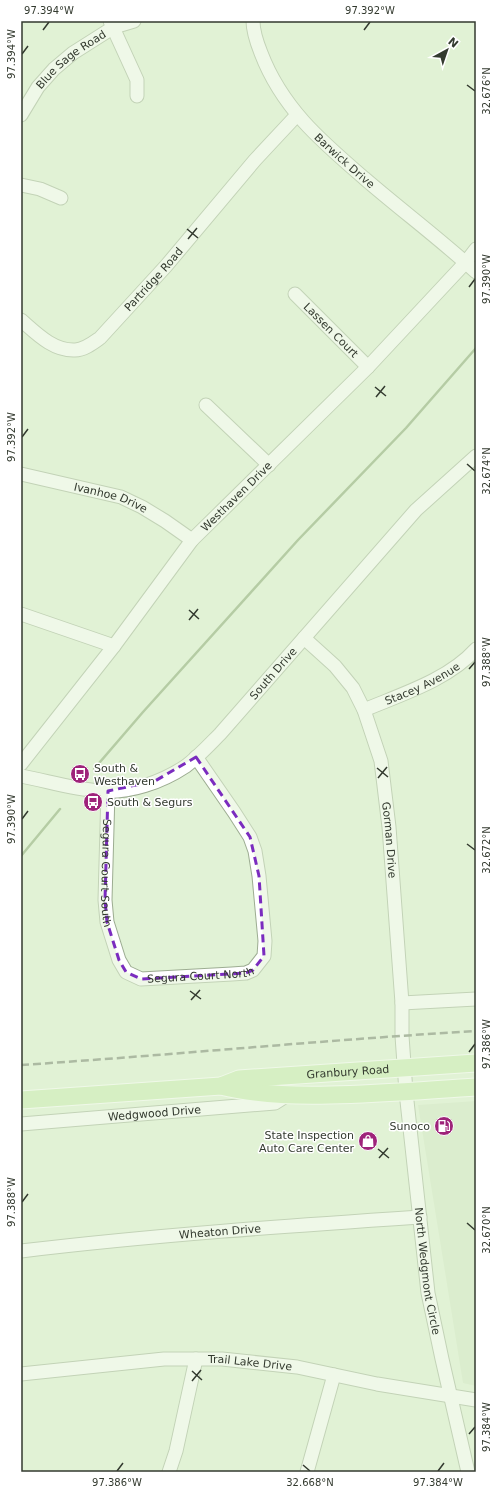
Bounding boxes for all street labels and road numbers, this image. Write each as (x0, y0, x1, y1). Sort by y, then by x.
street label: Blue Sage Road (34, 28, 108, 92)
street label: Barwick Drive (311, 131, 377, 191)
street label: Partridge Road (122, 245, 186, 314)
street label: Lassen Court (301, 300, 361, 361)
street label: Westhaven Drive (199, 459, 275, 534)
street label: Ivanhoe Drive (73, 480, 150, 516)
street label: South Drive (247, 645, 300, 702)
street label: Stacey Avenue (383, 660, 463, 708)
street label: Gorman Drive (379, 801, 399, 879)
street label: Segura Court South (98, 819, 114, 929)
street label: Segura Court North (147, 964, 256, 986)
street label: Granbury Road (306, 1063, 390, 1081)
street label: Wedgwood Drive (108, 1103, 202, 1124)
street label: North Wedgmont Circle (412, 1207, 443, 1336)
street label: Wheaton Drive (179, 1222, 262, 1242)
street label: Trail Lake Drive (207, 1353, 293, 1373)

